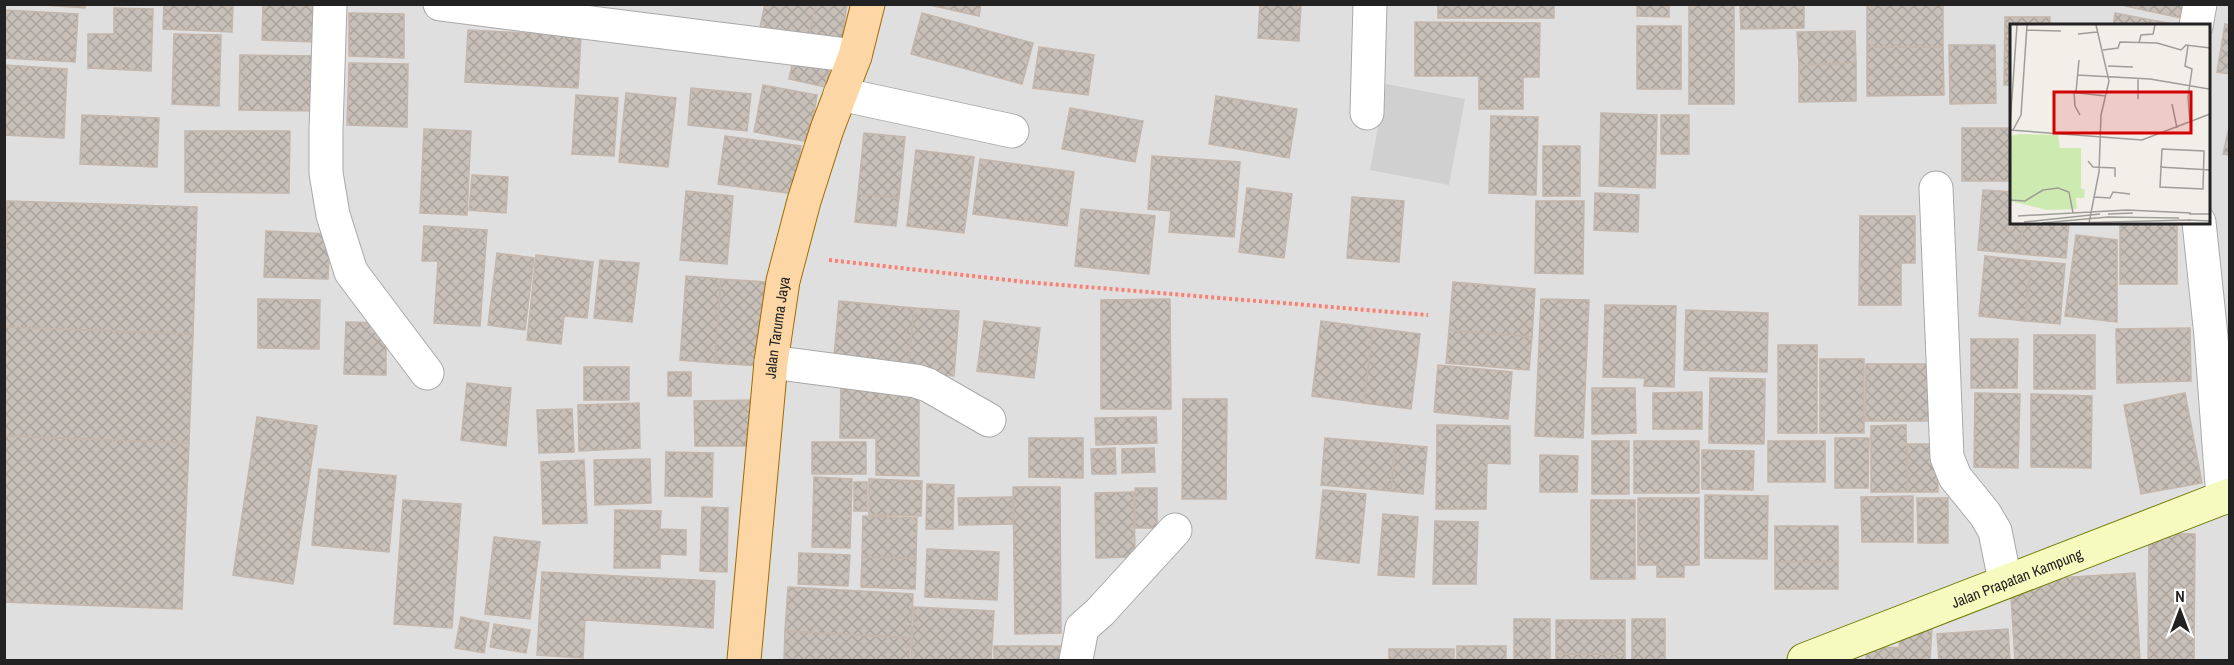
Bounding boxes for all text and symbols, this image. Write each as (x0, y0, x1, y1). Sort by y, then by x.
inset map (2010, 24, 2210, 224)
street label: Jalan Taruma Jaya (759, 274, 794, 380)
street label: Jalan Prapatan Kampung (1948, 543, 2085, 613)
north arrow (2150, 581, 2210, 641)
text: N (2175, 585, 2185, 607)

